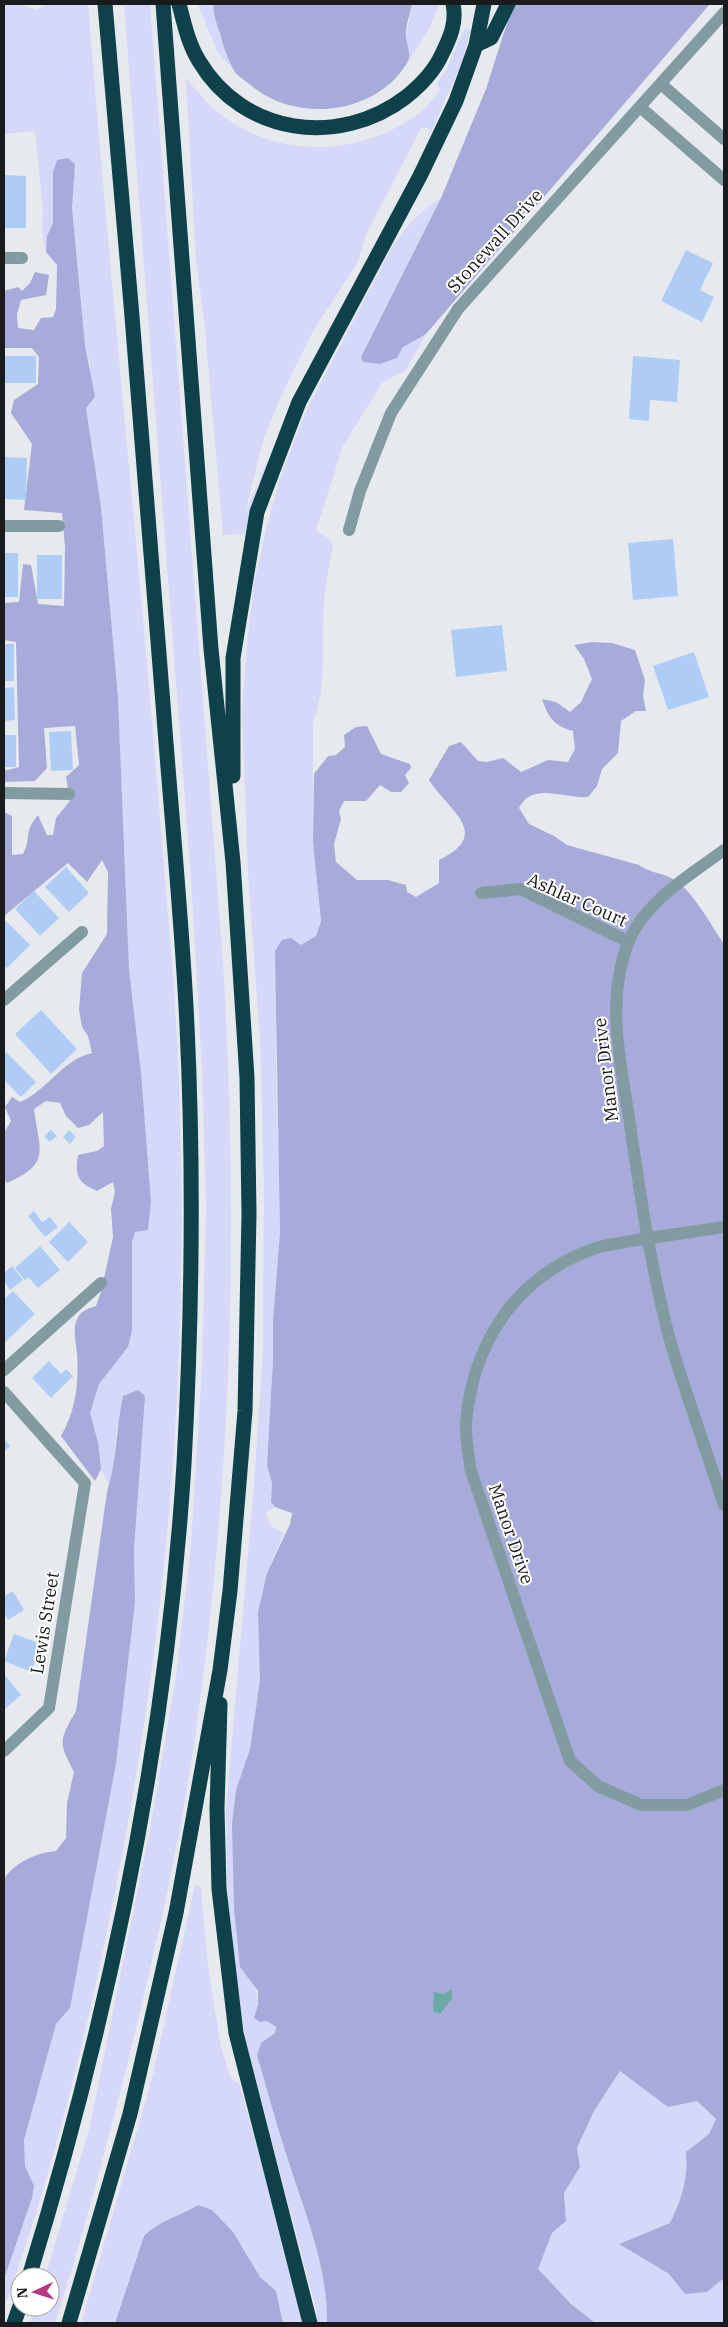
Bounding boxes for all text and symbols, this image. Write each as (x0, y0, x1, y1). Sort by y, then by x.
street label: Stonewall Drive (442, 184, 547, 298)
street label: Ashlar Court (524, 867, 631, 932)
street label: Manor Drive (588, 1017, 623, 1123)
street label: Manor Drive (484, 1481, 539, 1587)
street label: Lewis Street (25, 1570, 64, 1676)
north arrow (10, 2267, 60, 2317)
text: N (13, 2287, 31, 2299)

